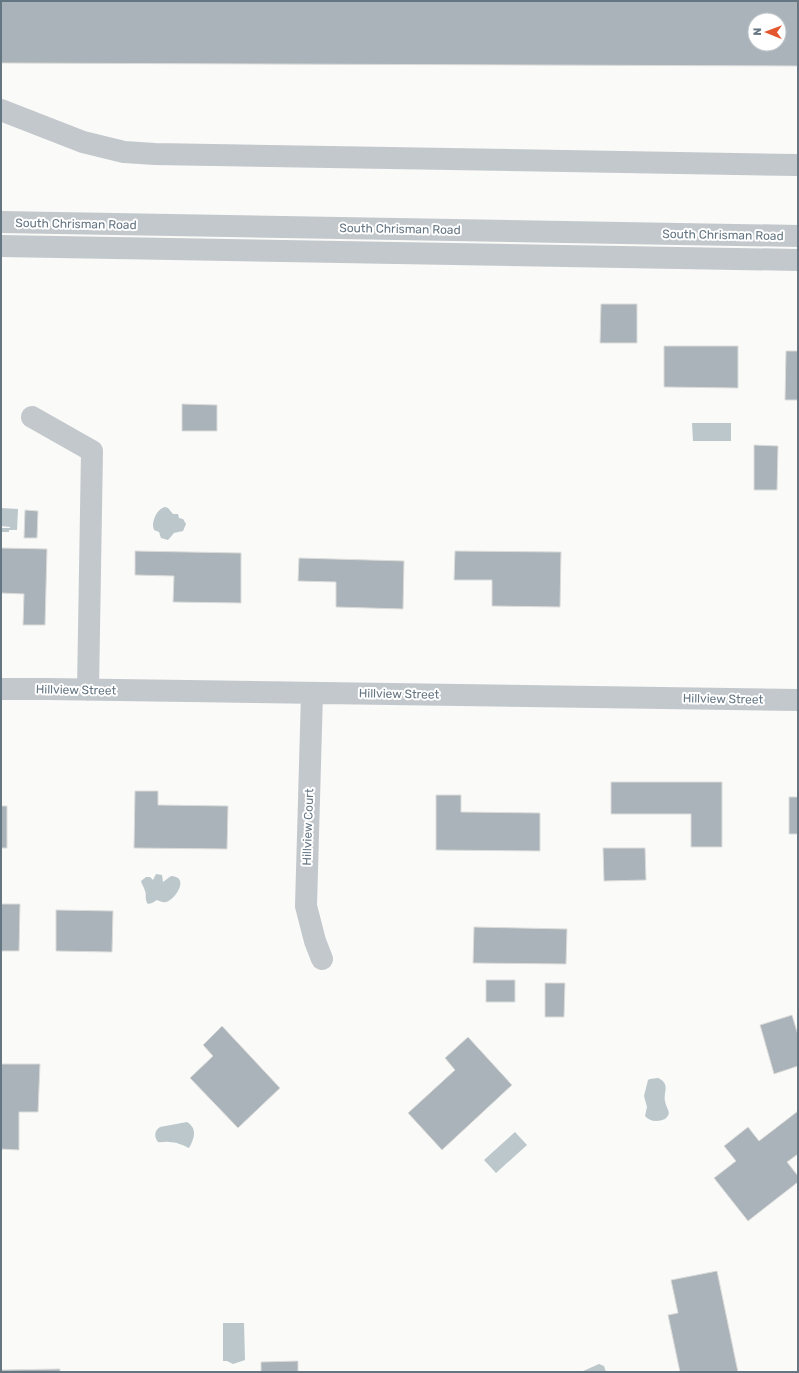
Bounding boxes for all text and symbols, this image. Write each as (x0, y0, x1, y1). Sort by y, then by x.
north arrow (747, 12, 787, 52)
text: N (751, 28, 764, 36)
street label: South Chrisman Road (15, 216, 137, 232)
street label: South Chrisman Road (339, 221, 461, 237)
street label: South Chrisman Road (662, 227, 784, 243)
street label: Hillview Street (36, 682, 117, 698)
street label: Hillview Street (359, 686, 440, 702)
street label: Hillview Street (683, 691, 764, 707)
street label: Hillview Court (300, 788, 316, 866)

